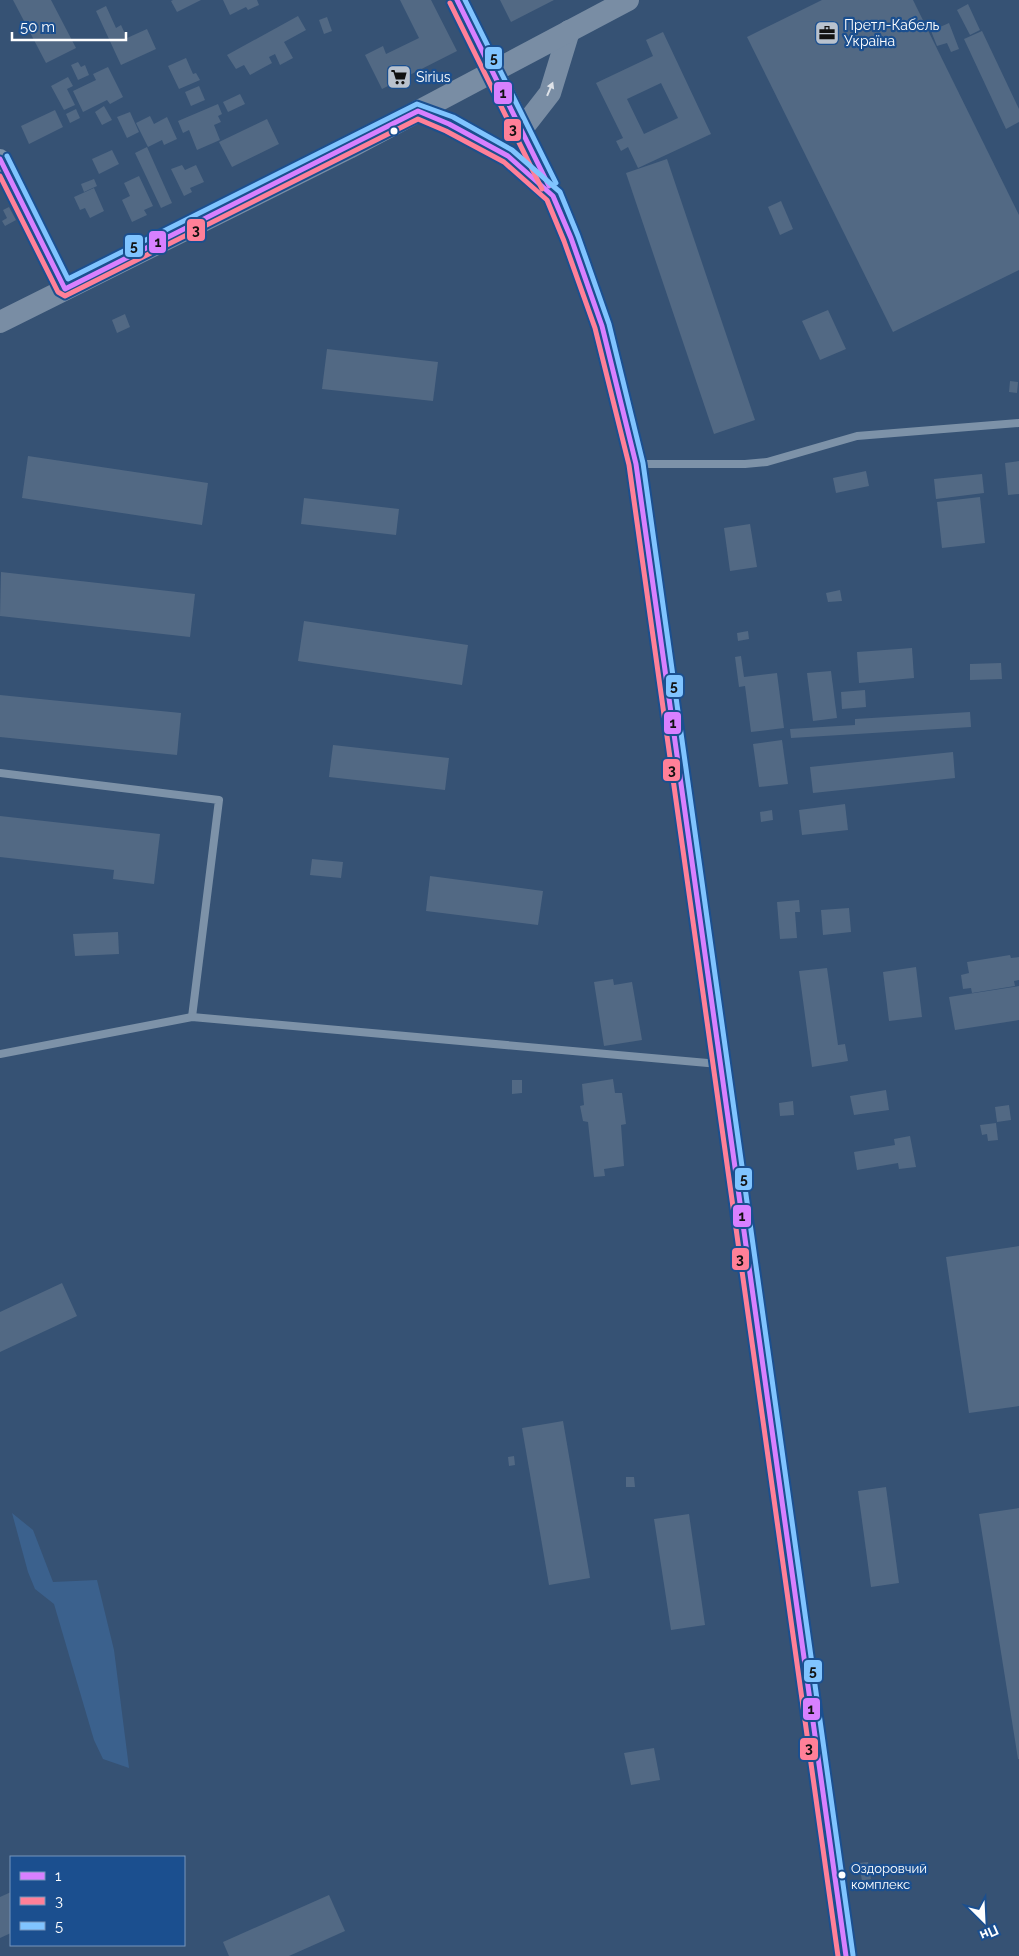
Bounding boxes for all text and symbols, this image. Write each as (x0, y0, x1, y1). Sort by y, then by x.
scale bar (12, 10, 126, 42)
place label: Претл-Кабель Україна (844, 17, 940, 49)
text: 50 m (20, 18, 55, 36)
office icon: Претл-Кабель Україна (814, 20, 840, 46)
line badge: 5 (484, 46, 503, 70)
text: 5 (490, 50, 498, 66)
supermarket icon: Sirius (386, 64, 412, 90)
place label: Sirius (416, 69, 451, 85)
line badge: 1 (493, 81, 513, 105)
one-way arrow (547, 82, 555, 96)
text: 1 (500, 85, 507, 101)
line badge: 3 (503, 118, 522, 142)
text: 3 (509, 121, 517, 137)
unlabelled marker (389, 126, 399, 136)
line badge: 3 (186, 218, 206, 242)
text: 3 (192, 222, 200, 238)
line badge: 1 (148, 230, 167, 254)
line badge: 5 (124, 234, 144, 258)
text: 1 (155, 234, 162, 250)
text: 5 (130, 238, 138, 254)
line badge: 5 (665, 674, 684, 698)
text: 5 (670, 678, 678, 694)
line badge: 1 (663, 711, 682, 735)
text: 1 (670, 715, 677, 731)
line badge: 3 (662, 758, 681, 782)
text: 3 (668, 762, 676, 778)
line badge: 5 (734, 1167, 753, 1191)
text: 5 (740, 1171, 748, 1187)
line badge: 1 (732, 1204, 752, 1228)
text: 1 (739, 1208, 746, 1224)
line badge: 3 (731, 1247, 750, 1271)
text: 3 (736, 1251, 744, 1267)
line badge: 5 (803, 1659, 823, 1683)
text: 5 (809, 1663, 817, 1679)
line badge: 1 (802, 1697, 821, 1721)
text: 1 (808, 1701, 815, 1717)
line badge: 3 (799, 1737, 819, 1761)
text: 3 (805, 1740, 813, 1756)
legend (10, 1856, 185, 1946)
place label: Оздоровчий комплекс (851, 1861, 927, 1892)
text: 1 (55, 1867, 62, 1885)
marker: Оздоровчий комплекс (837, 1870, 847, 1880)
text: 3 (55, 1892, 63, 1910)
north arrow (959, 1896, 1009, 1946)
text: 5 (55, 1917, 63, 1935)
text: Пн (978, 1922, 1001, 1944)

